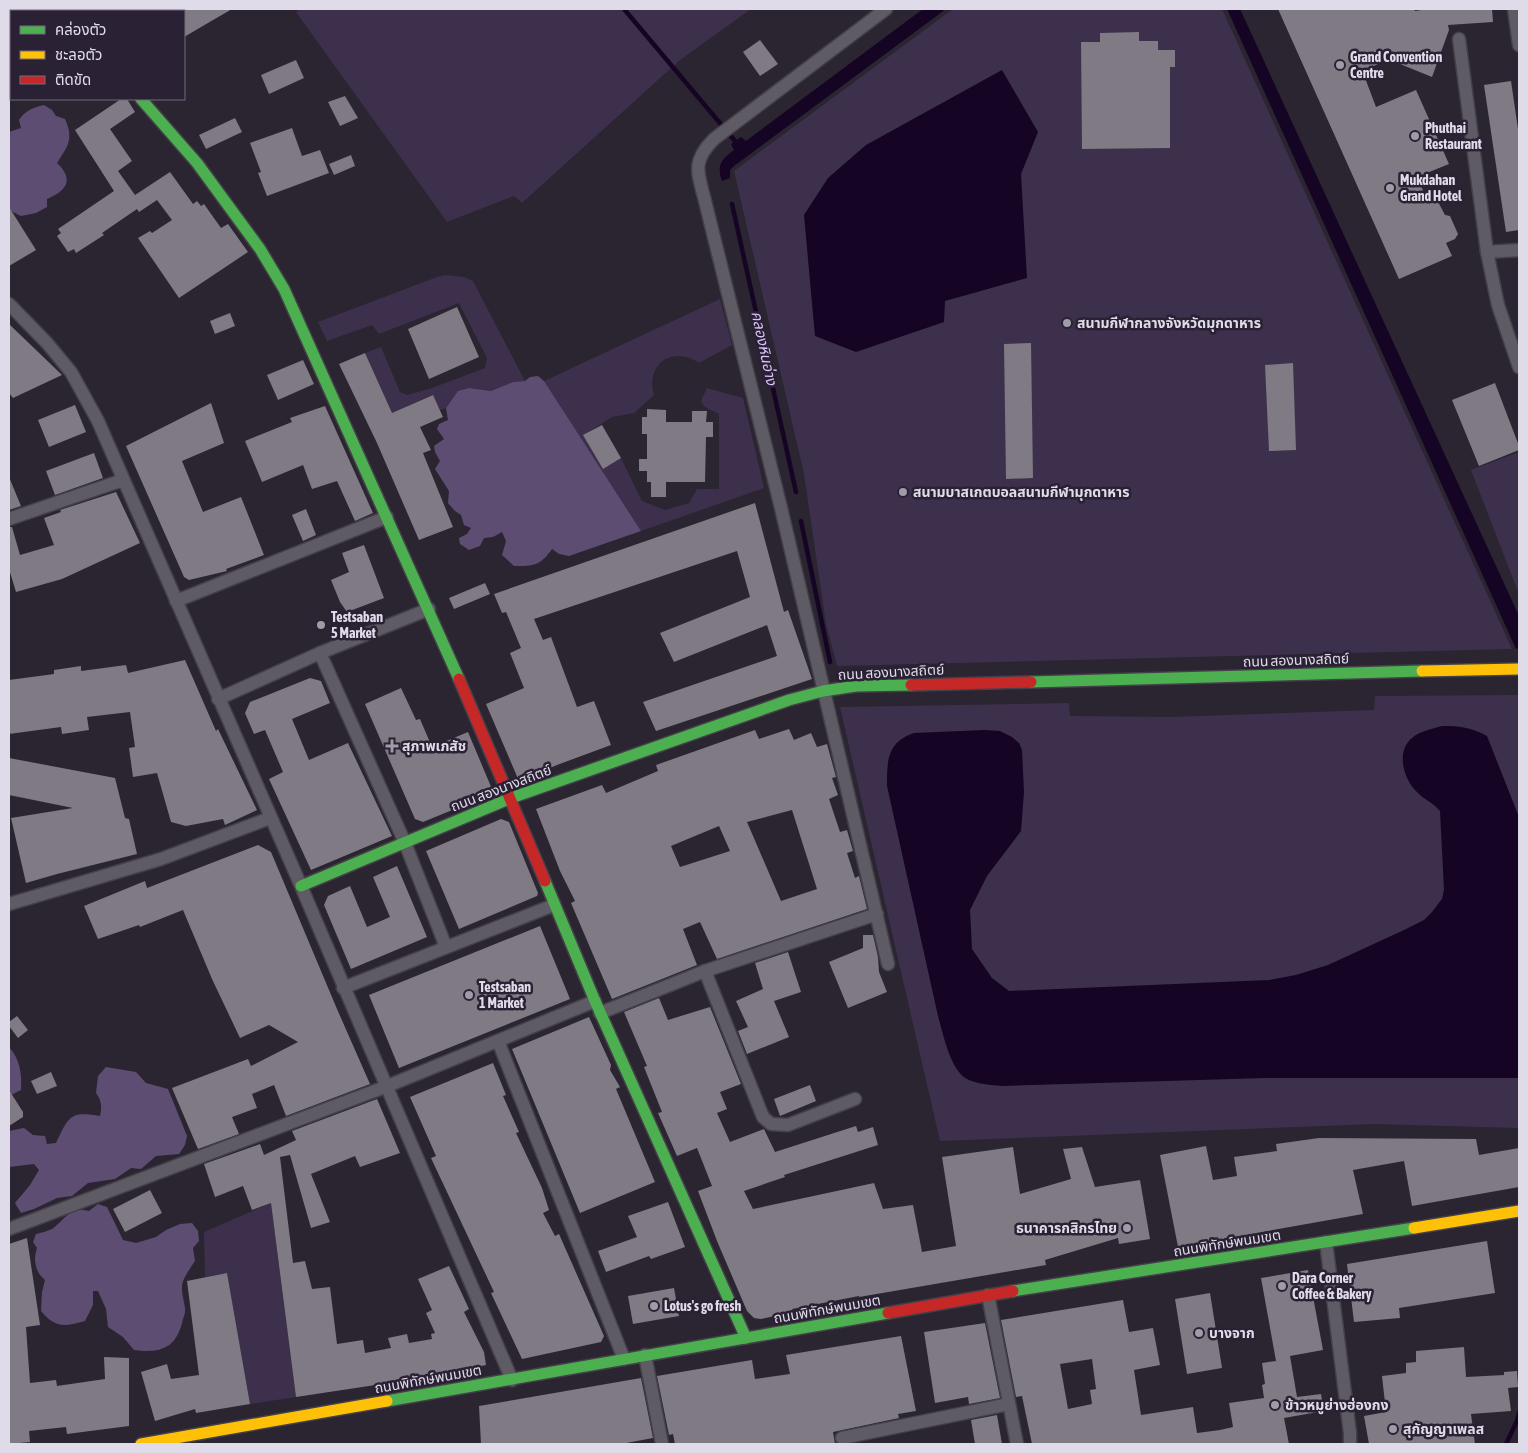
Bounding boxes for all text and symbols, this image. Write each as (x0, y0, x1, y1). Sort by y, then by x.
legend (10, 10, 185, 100)
text: คล่องตัว (55, 21, 106, 38)
text: ชะลอตัว (55, 46, 102, 63)
place label: Grand Convention Centre (1350, 49, 1442, 81)
marker: Grand Convention Centre (1334, 59, 1346, 71)
text: ติดขัด (55, 71, 91, 88)
place label: Phuthai Restaurant (1425, 120, 1482, 152)
marker: Phuthai Restaurant (1409, 130, 1421, 142)
place label: Mukdahan Grand Hotel (1400, 172, 1462, 204)
marker: Mukdahan Grand Hotel (1384, 182, 1396, 194)
water label: คลองหินอ่าง (748, 309, 781, 387)
place label: สนามกีฬากลางจังหวัดมุกดาหาร (1077, 315, 1261, 332)
marker: สนามกีฬากลางจังหวัดมุกดาหาร (1061, 317, 1073, 329)
place label: สนามบาสเกตบอลสนามกีฬามุกดาหาร (913, 484, 1129, 501)
marker: สนามบาสเกตบอลสนามกีฬามุกดาหาร (897, 486, 909, 498)
place label: Testsaban 5 Market (331, 609, 383, 641)
marker: Testsaban 5 Market (315, 619, 327, 631)
street label: ถนน สองนางสถิตย์ (1242, 650, 1350, 670)
street label: ถนน สองนางสถิตย์ (837, 661, 945, 683)
place label: สุภาพเภสัช (402, 738, 466, 755)
marker: สุภาพเภสัช (386, 740, 398, 752)
street label: ถนน สองนางสถิตย์ (448, 761, 554, 815)
place label: Testsaban 1 Market (479, 979, 531, 1011)
marker: Testsaban 1 Market (463, 989, 475, 1001)
place label: ธนาคารกสิกรไทย (1016, 1220, 1117, 1236)
marker: ธนาคารกสิกรไทย (1121, 1222, 1133, 1234)
street label: ถนนพิทักษ์พนมเขต (1172, 1227, 1282, 1259)
place label: Dara Corner Coffee & Bakery (1292, 1270, 1372, 1302)
marker: Dara Corner Coffee & Bakery (1276, 1280, 1288, 1292)
street label: ถนนพิทักษ์พนมเขต (772, 1292, 882, 1326)
place label: Lotus's go fresh (664, 1298, 741, 1314)
marker: Lotus's go fresh (648, 1300, 660, 1312)
place label: บางจาก (1209, 1325, 1255, 1341)
marker: บางจาก (1193, 1327, 1205, 1339)
street label: ถนนพิทักษ์พนมเขต (373, 1362, 483, 1396)
place label: ข้าวหมูย่างฮ่องกง (1285, 1397, 1389, 1415)
marker: ข้าวหมูย่างฮ่องกง (1269, 1399, 1281, 1411)
place label: สุกัญญาเพลส (1403, 1421, 1485, 1438)
marker: สุกัญญาเพลส (1387, 1423, 1399, 1435)

